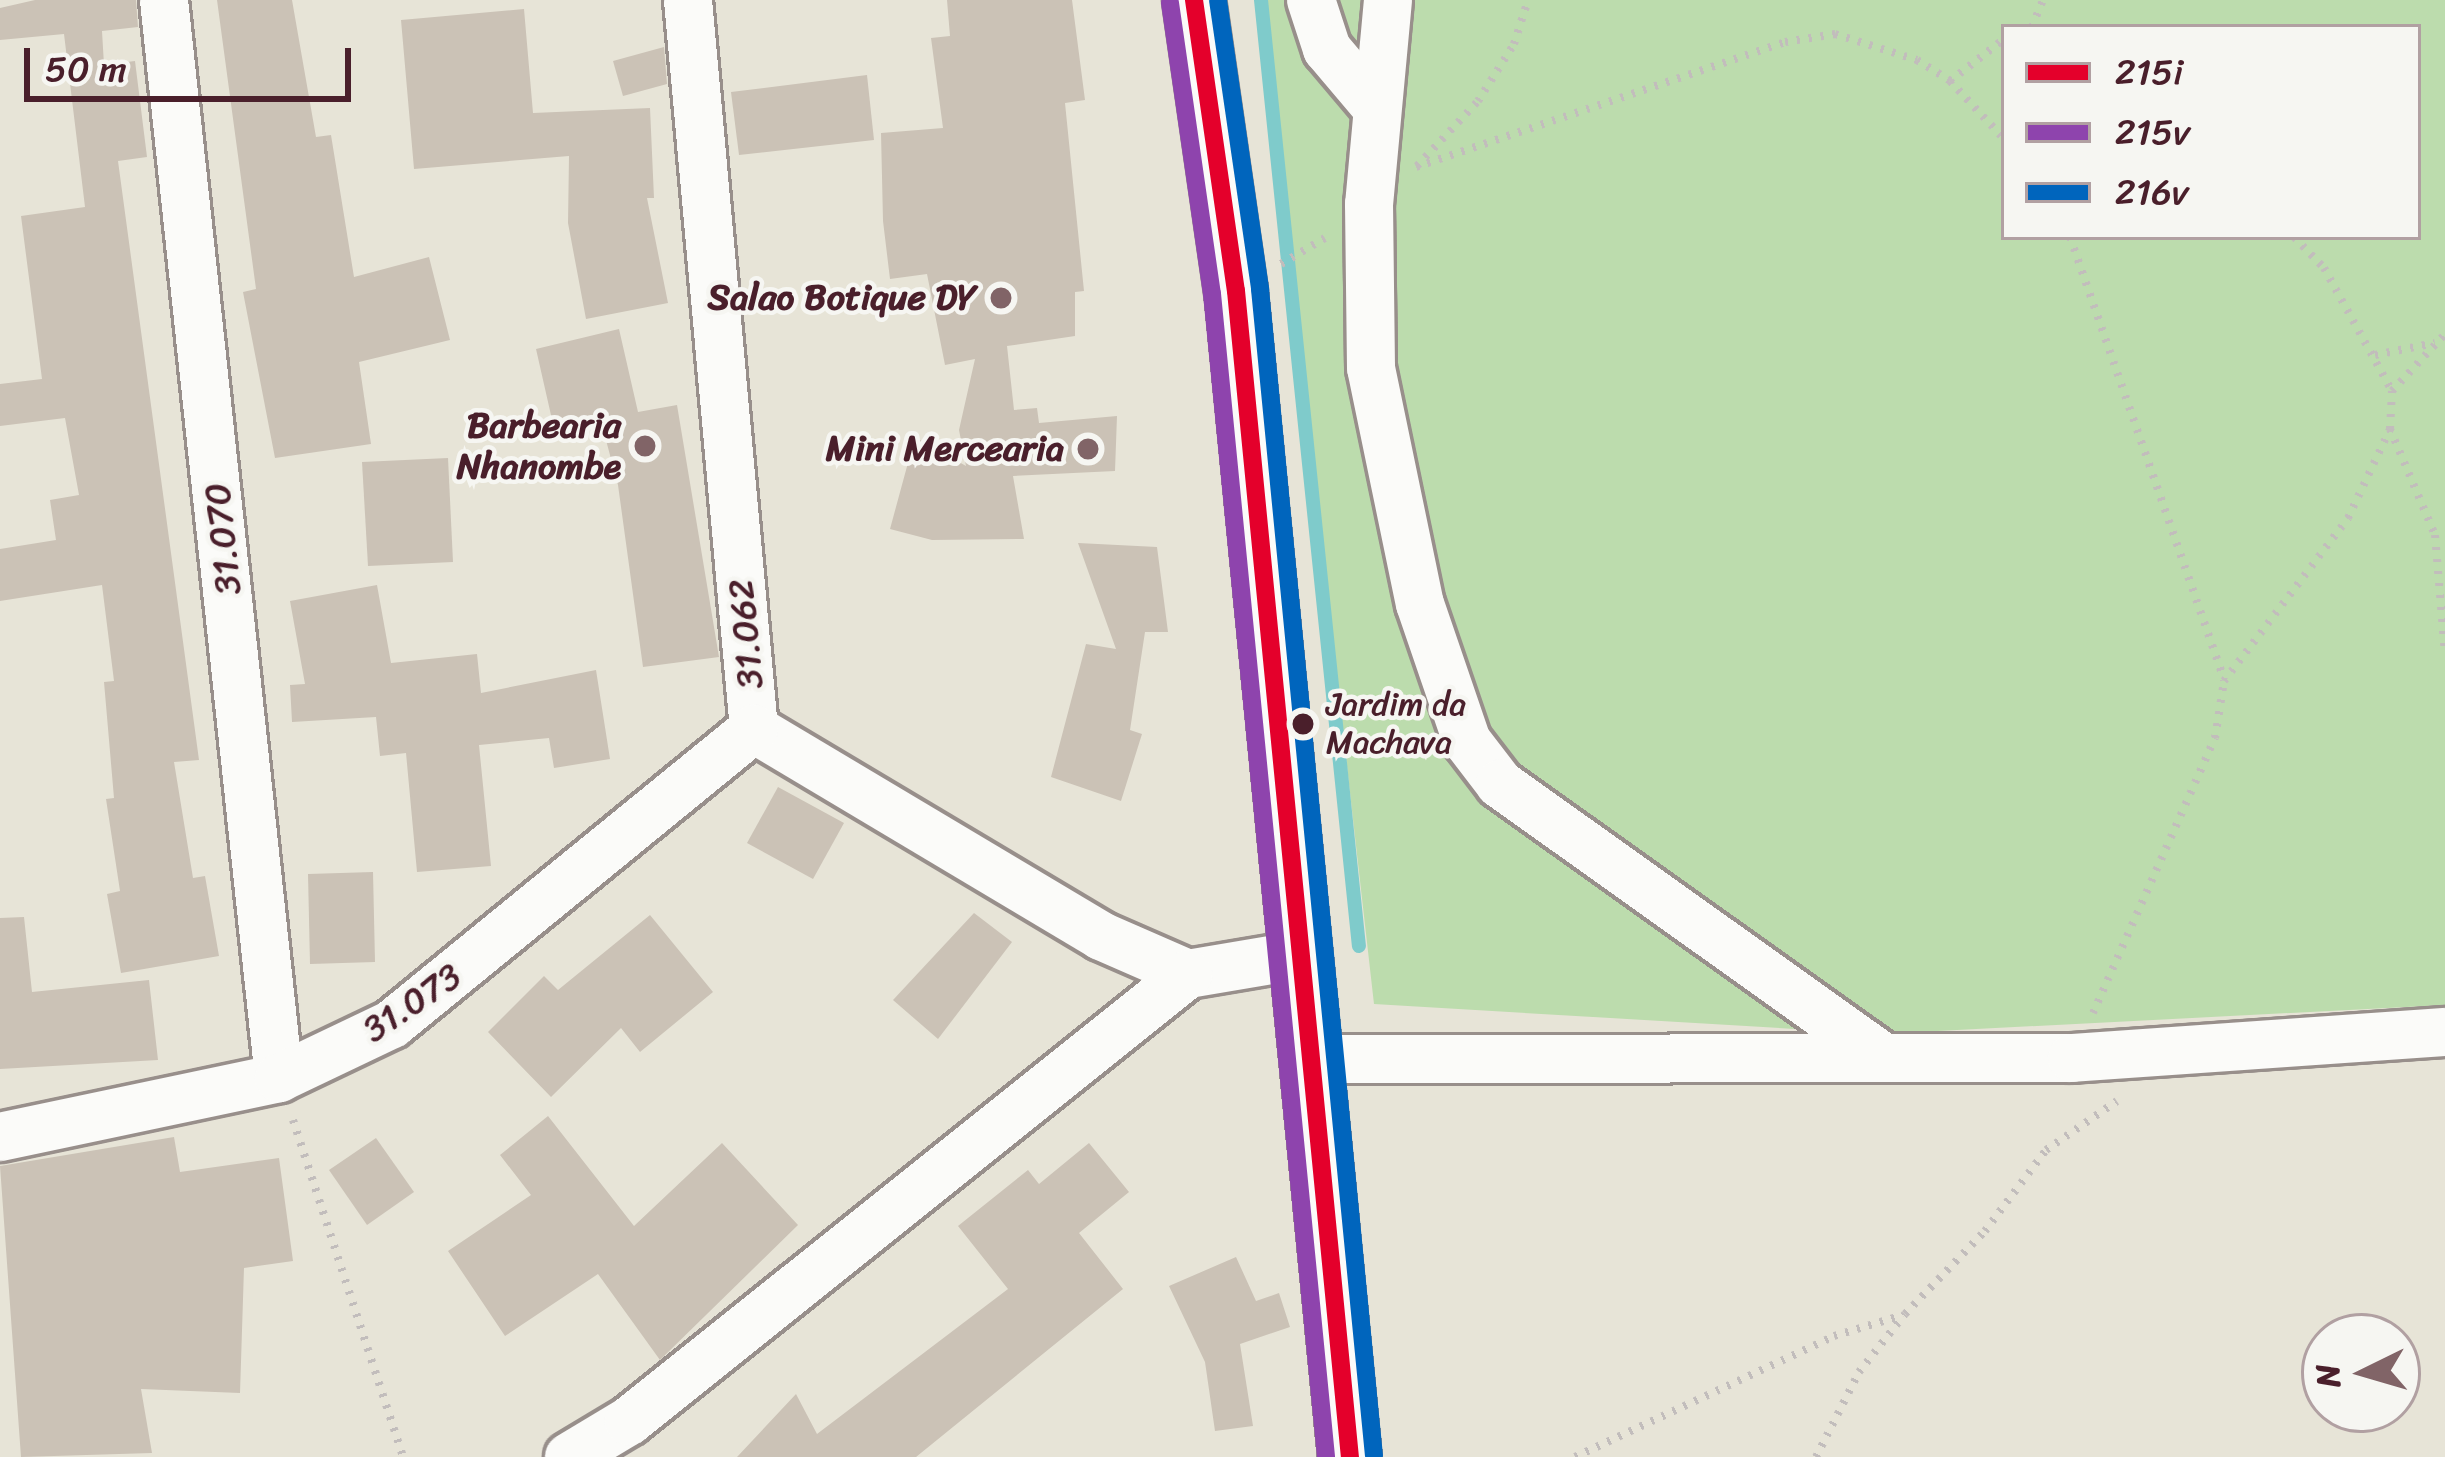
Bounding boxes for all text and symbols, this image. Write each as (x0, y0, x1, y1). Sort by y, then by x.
scale bar (30, 24, 357, 98)
legend (2001, 24, 2421, 240)
text: 50 m (45, 37, 127, 101)
text: 215i (2115, 40, 2183, 104)
text: 215v (2115, 100, 2190, 164)
text: 216v (2115, 160, 2188, 224)
place label: Salao Botique DY (708, 276, 977, 320)
marker: Salao Botique DY (988, 285, 1014, 311)
place label: Barbearia Nhanombe (457, 403, 621, 488)
place label: Mini Mercearia (826, 427, 1064, 471)
marker: Barbearia Nhanombe (632, 433, 658, 459)
marker: Mini Mercearia (1075, 436, 1101, 462)
street label: 31.070 (196, 481, 250, 597)
street label: 31.062 (720, 577, 772, 691)
place label: Jardim da Machava (1326, 685, 1466, 763)
marker: Jardim da Machava (1292, 713, 1314, 735)
street label: 31.073 (355, 955, 469, 1051)
north arrow (2301, 1313, 2421, 1433)
text: N (2298, 1362, 2358, 1390)

